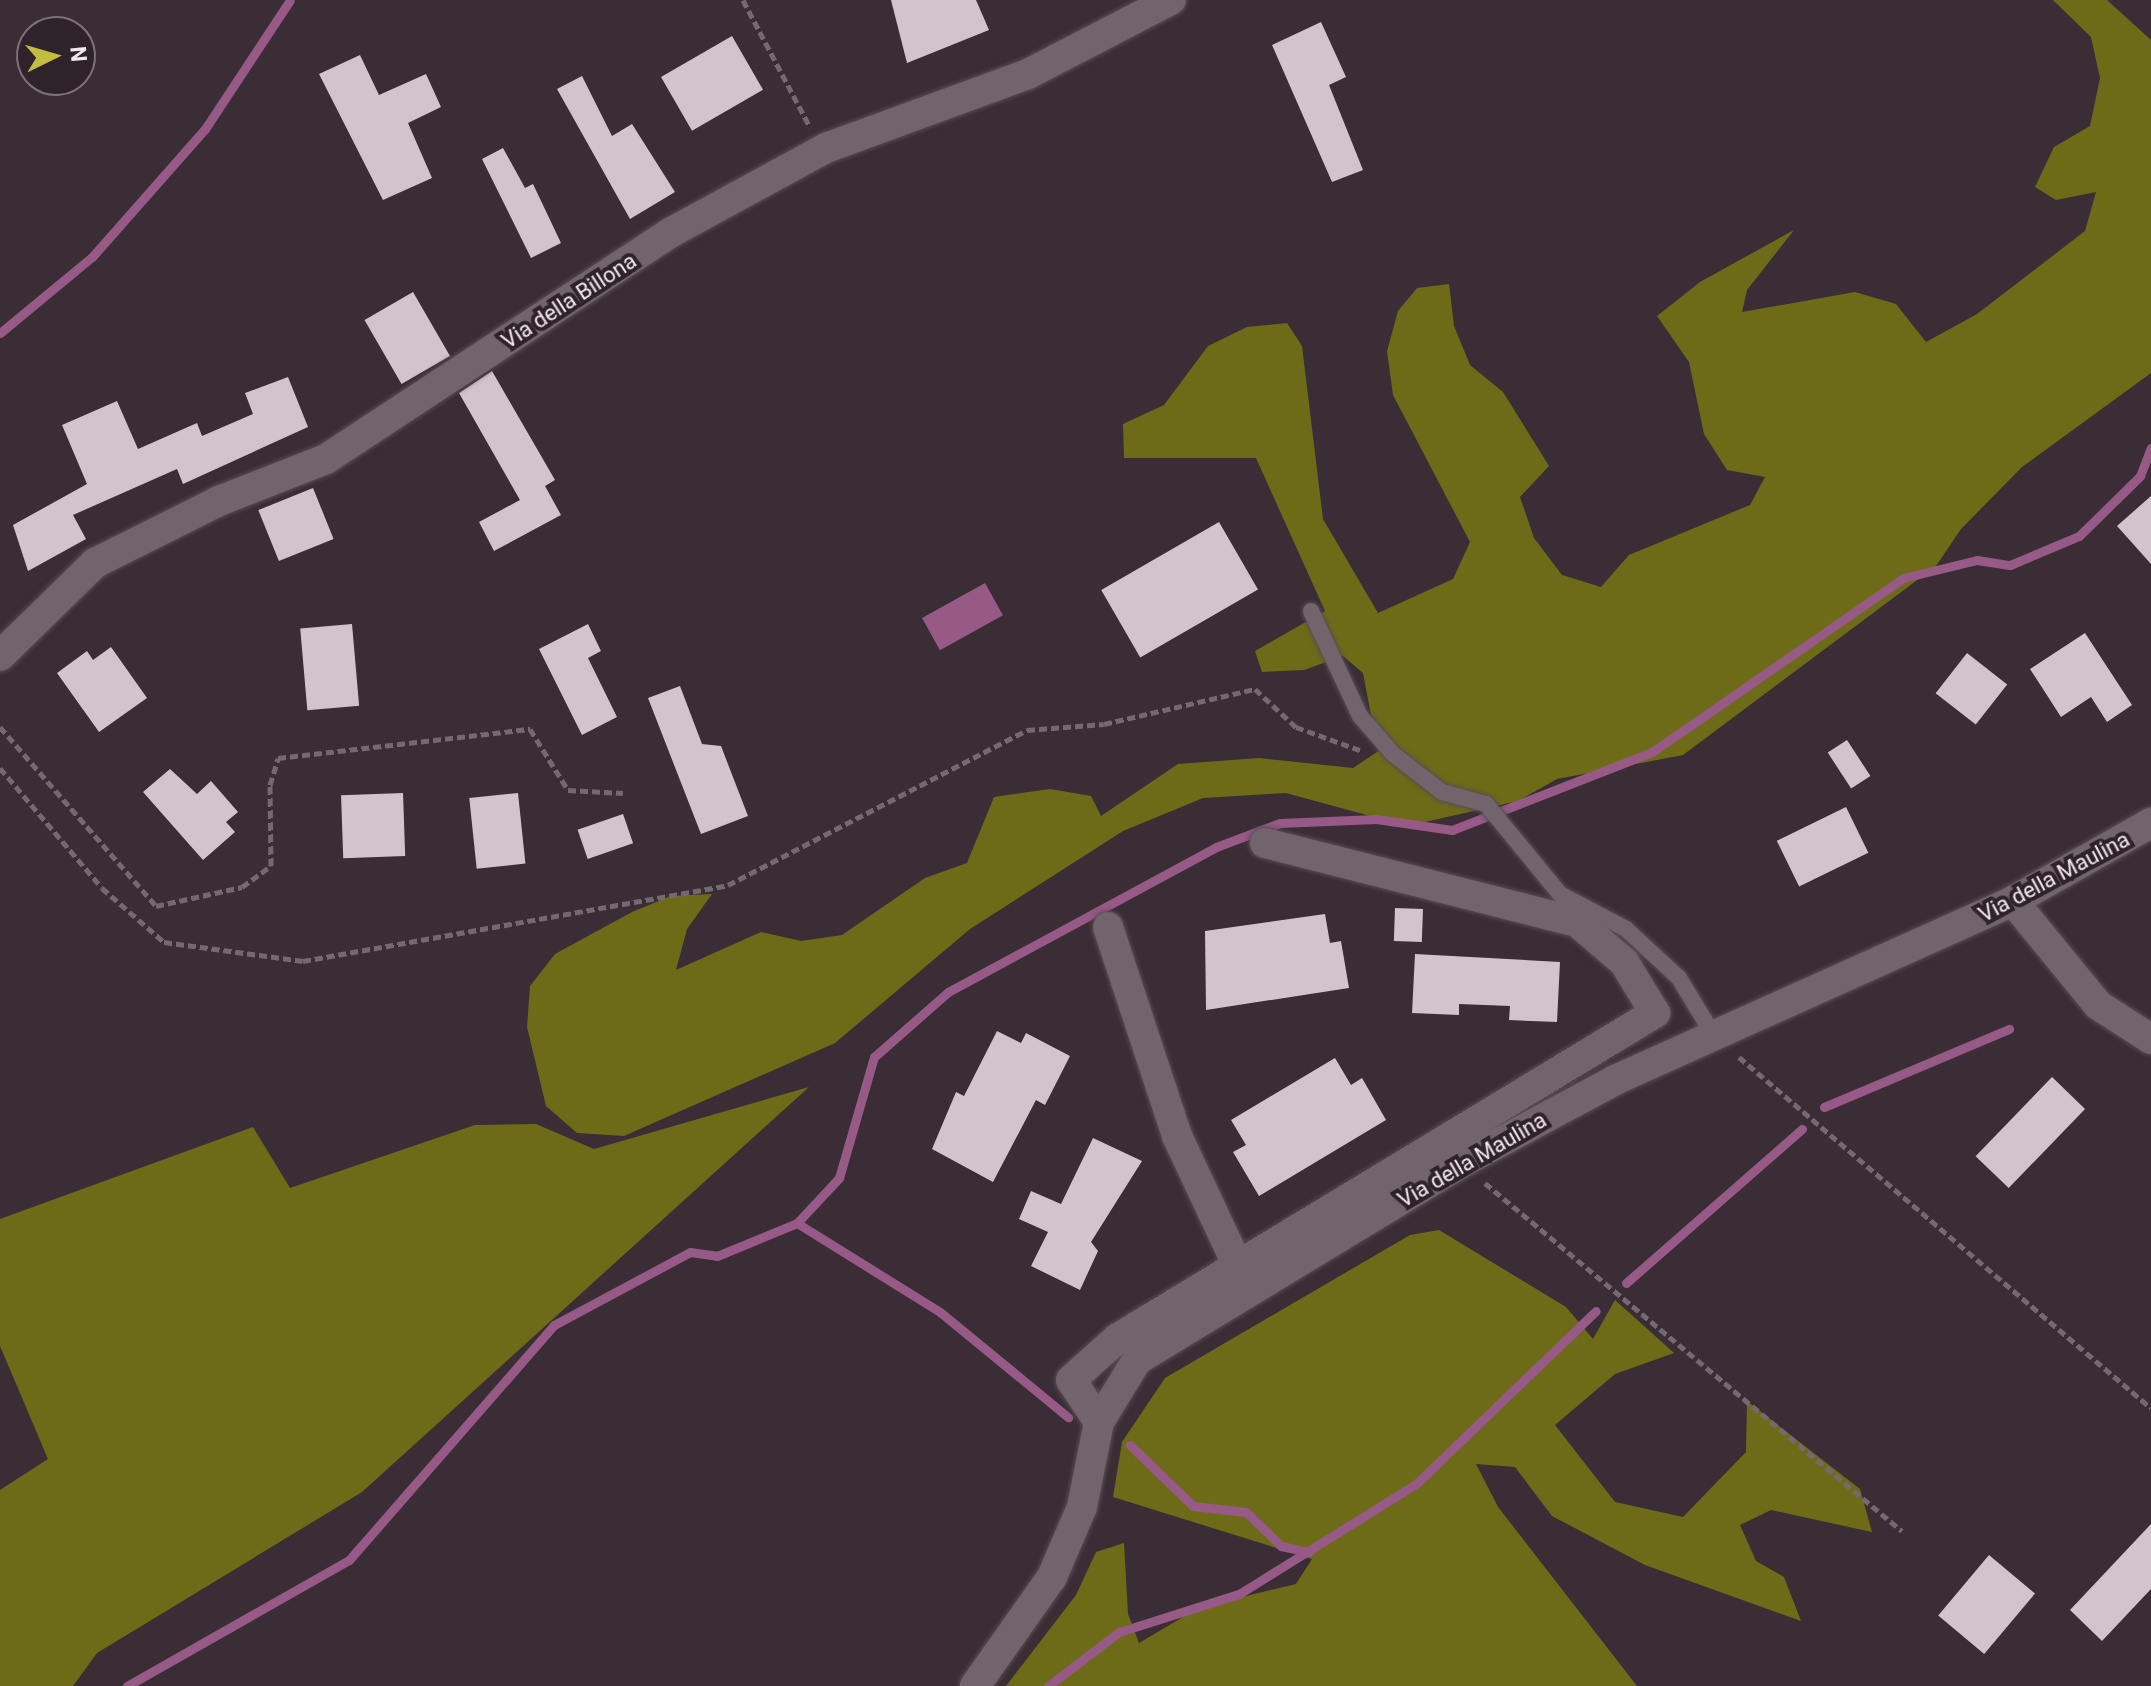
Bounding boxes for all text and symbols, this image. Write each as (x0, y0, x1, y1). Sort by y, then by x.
north arrow (16, 16, 96, 96)
text: N (65, 45, 92, 63)
street label: Via della Billona (497, 248, 641, 354)
street label: Via della Maulina (1974, 826, 2134, 928)
street label: Via della Maulina (1393, 1107, 1551, 1213)

